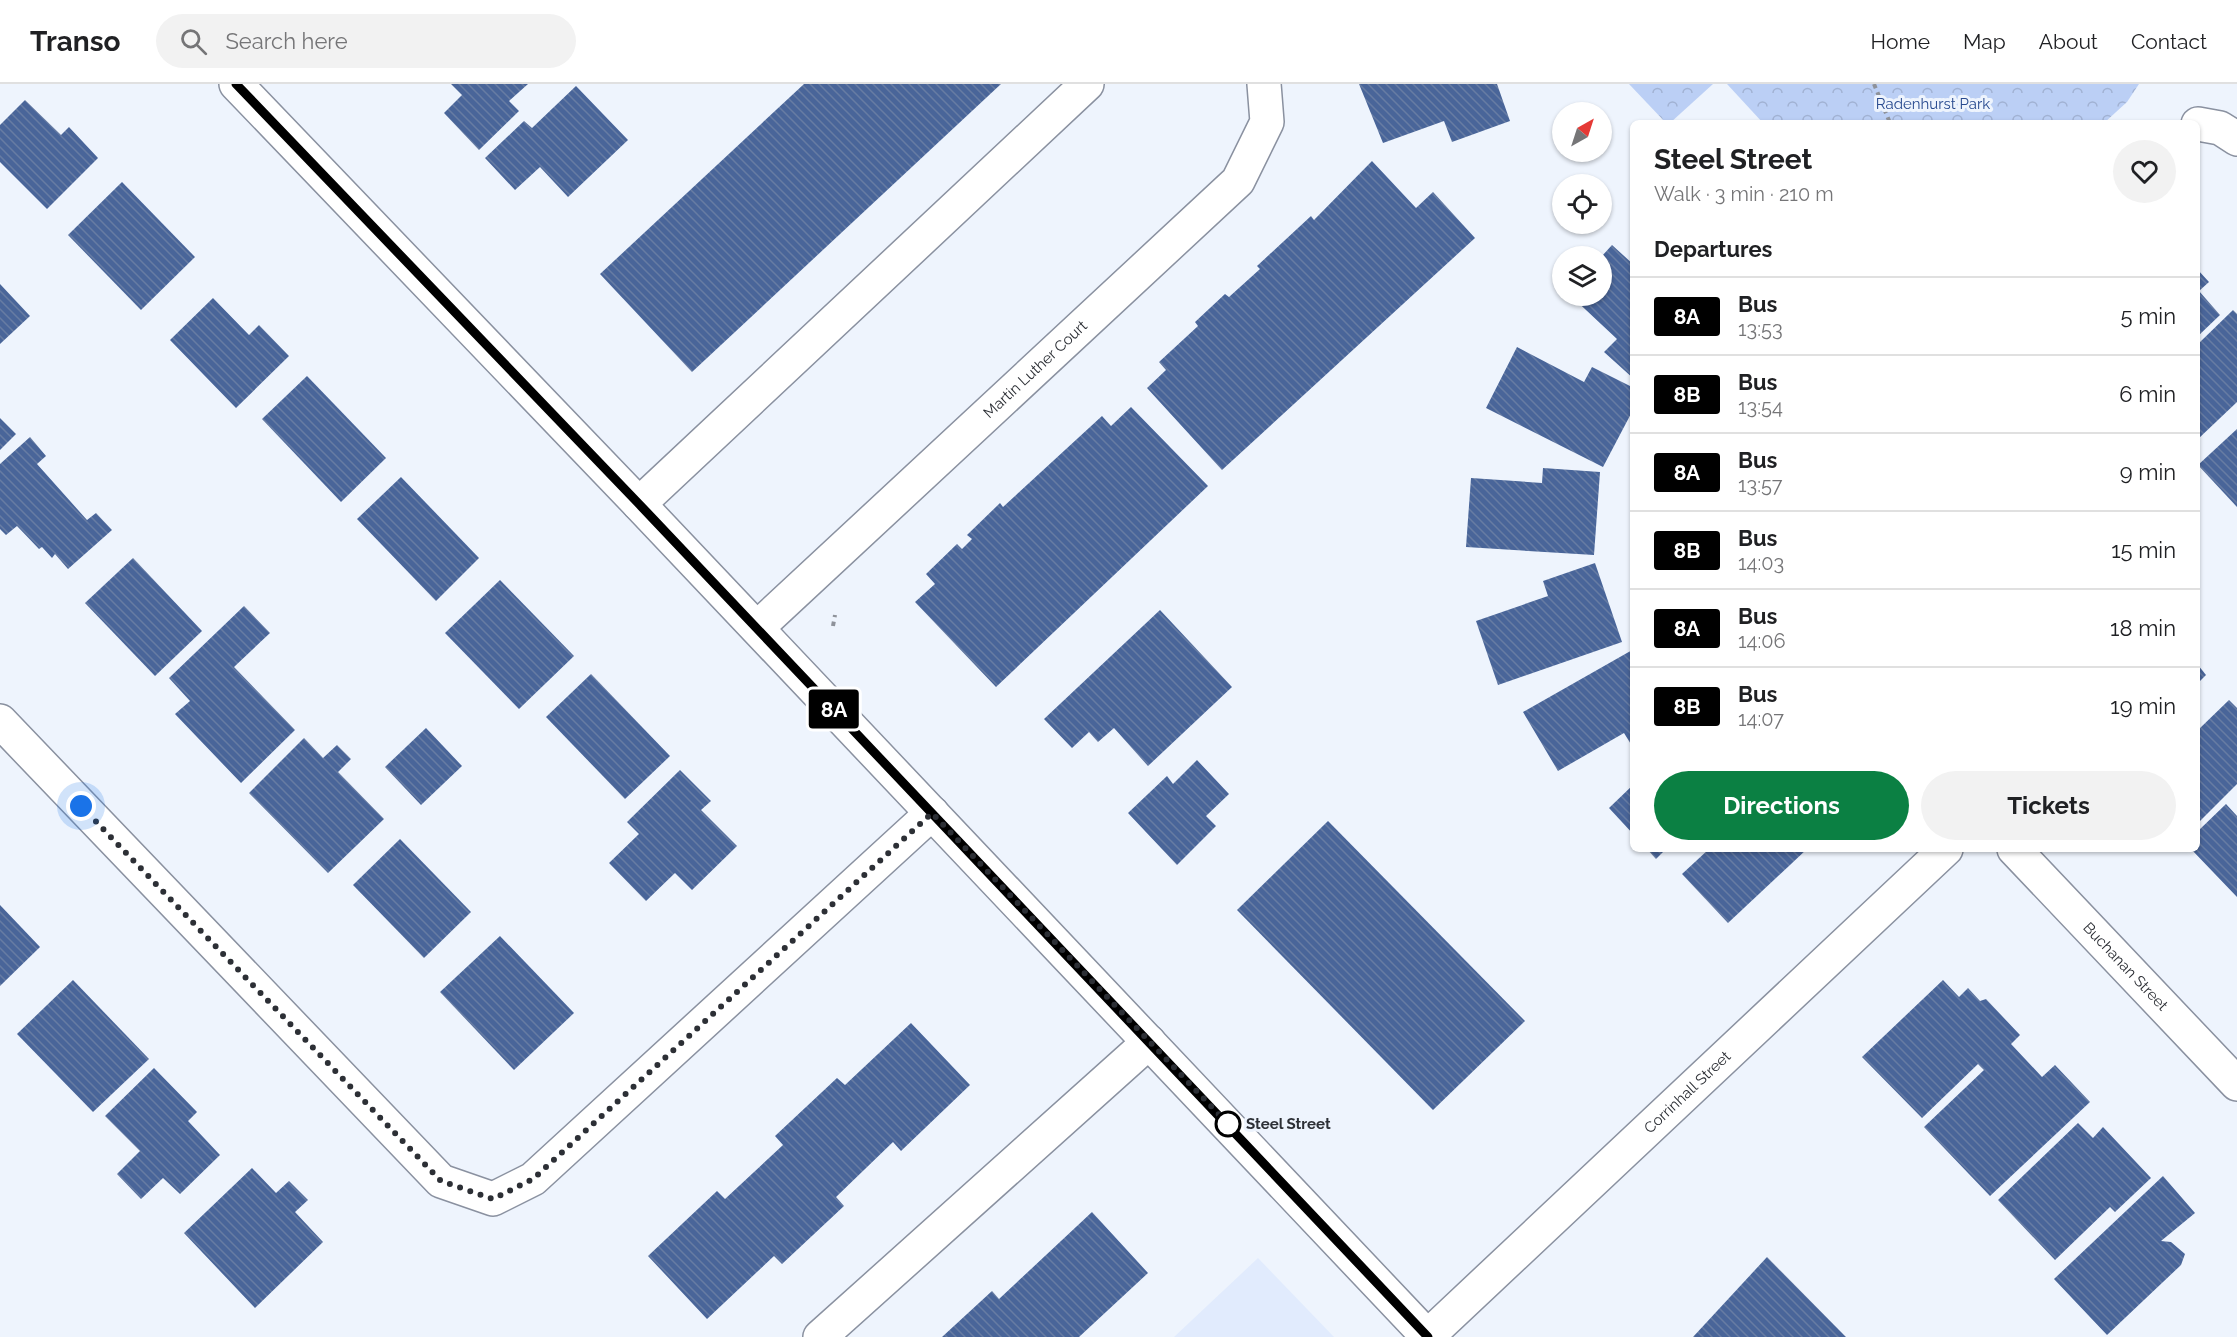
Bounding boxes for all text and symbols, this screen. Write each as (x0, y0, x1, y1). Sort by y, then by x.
search box (156, 14, 576, 68)
text: Transo (30, 25, 120, 58)
icon: search (177, 25, 210, 58)
text: Search here (225, 28, 348, 54)
text: Home (1871, 29, 1930, 54)
text: Map (1963, 29, 2006, 54)
text: About (2039, 29, 2098, 54)
text: Contact (2131, 29, 2207, 54)
park label: Radenhurst Park (1876, 95, 1990, 113)
north arrow (1552, 102, 1612, 162)
map controls (1552, 102, 1612, 306)
button: heart (2113, 140, 2176, 203)
text: Steel Street (1654, 143, 1812, 176)
button: locate (1552, 174, 1612, 234)
text: Walk · 3 min · 210 m (1654, 182, 1834, 206)
text: Departures (1654, 236, 1772, 262)
button: layers (1552, 246, 1612, 306)
text: Bus (1738, 291, 1777, 317)
text: 5 min (2121, 303, 2176, 329)
text: 8A (1674, 304, 1700, 329)
street label: Martin Luther Court (980, 317, 1091, 422)
text: 13:53 (1738, 317, 1783, 341)
text: Bus (1738, 369, 1777, 395)
text: 6 min (2119, 381, 2176, 407)
text: 8B (1674, 382, 1700, 407)
text: 13:54 (1738, 395, 1783, 419)
text: Bus (1738, 447, 1777, 473)
text: 9 min (2120, 459, 2176, 485)
text: 8A (1674, 460, 1700, 485)
text: 13:57 (1738, 473, 1783, 497)
text: Bus (1738, 525, 1777, 551)
text: 15 min (2111, 537, 2176, 563)
text: 8B (1674, 538, 1700, 563)
text: 14:03 (1738, 551, 1784, 575)
text: Bus (1738, 603, 1777, 629)
text: 18 min (2110, 615, 2176, 641)
text: 8A (1674, 616, 1700, 641)
text: 14:06 (1738, 629, 1786, 653)
text: Bus (1738, 681, 1777, 707)
line badge: 8A (807, 690, 861, 728)
text: 19 min (2110, 693, 2176, 719)
text: 8B (1674, 694, 1700, 719)
text: 8A (821, 697, 847, 722)
text: 14:07 (1738, 707, 1784, 731)
button: Directions (1654, 771, 1909, 840)
button: Tickets (1921, 771, 2176, 840)
your location (66, 791, 96, 821)
street label: Buchanan Street (2079, 919, 2172, 1015)
street label: Corrinhall Street (1640, 1047, 1734, 1137)
marker: Steel Street (1215, 1111, 1241, 1137)
place label: Steel Street (1246, 1115, 1331, 1133)

